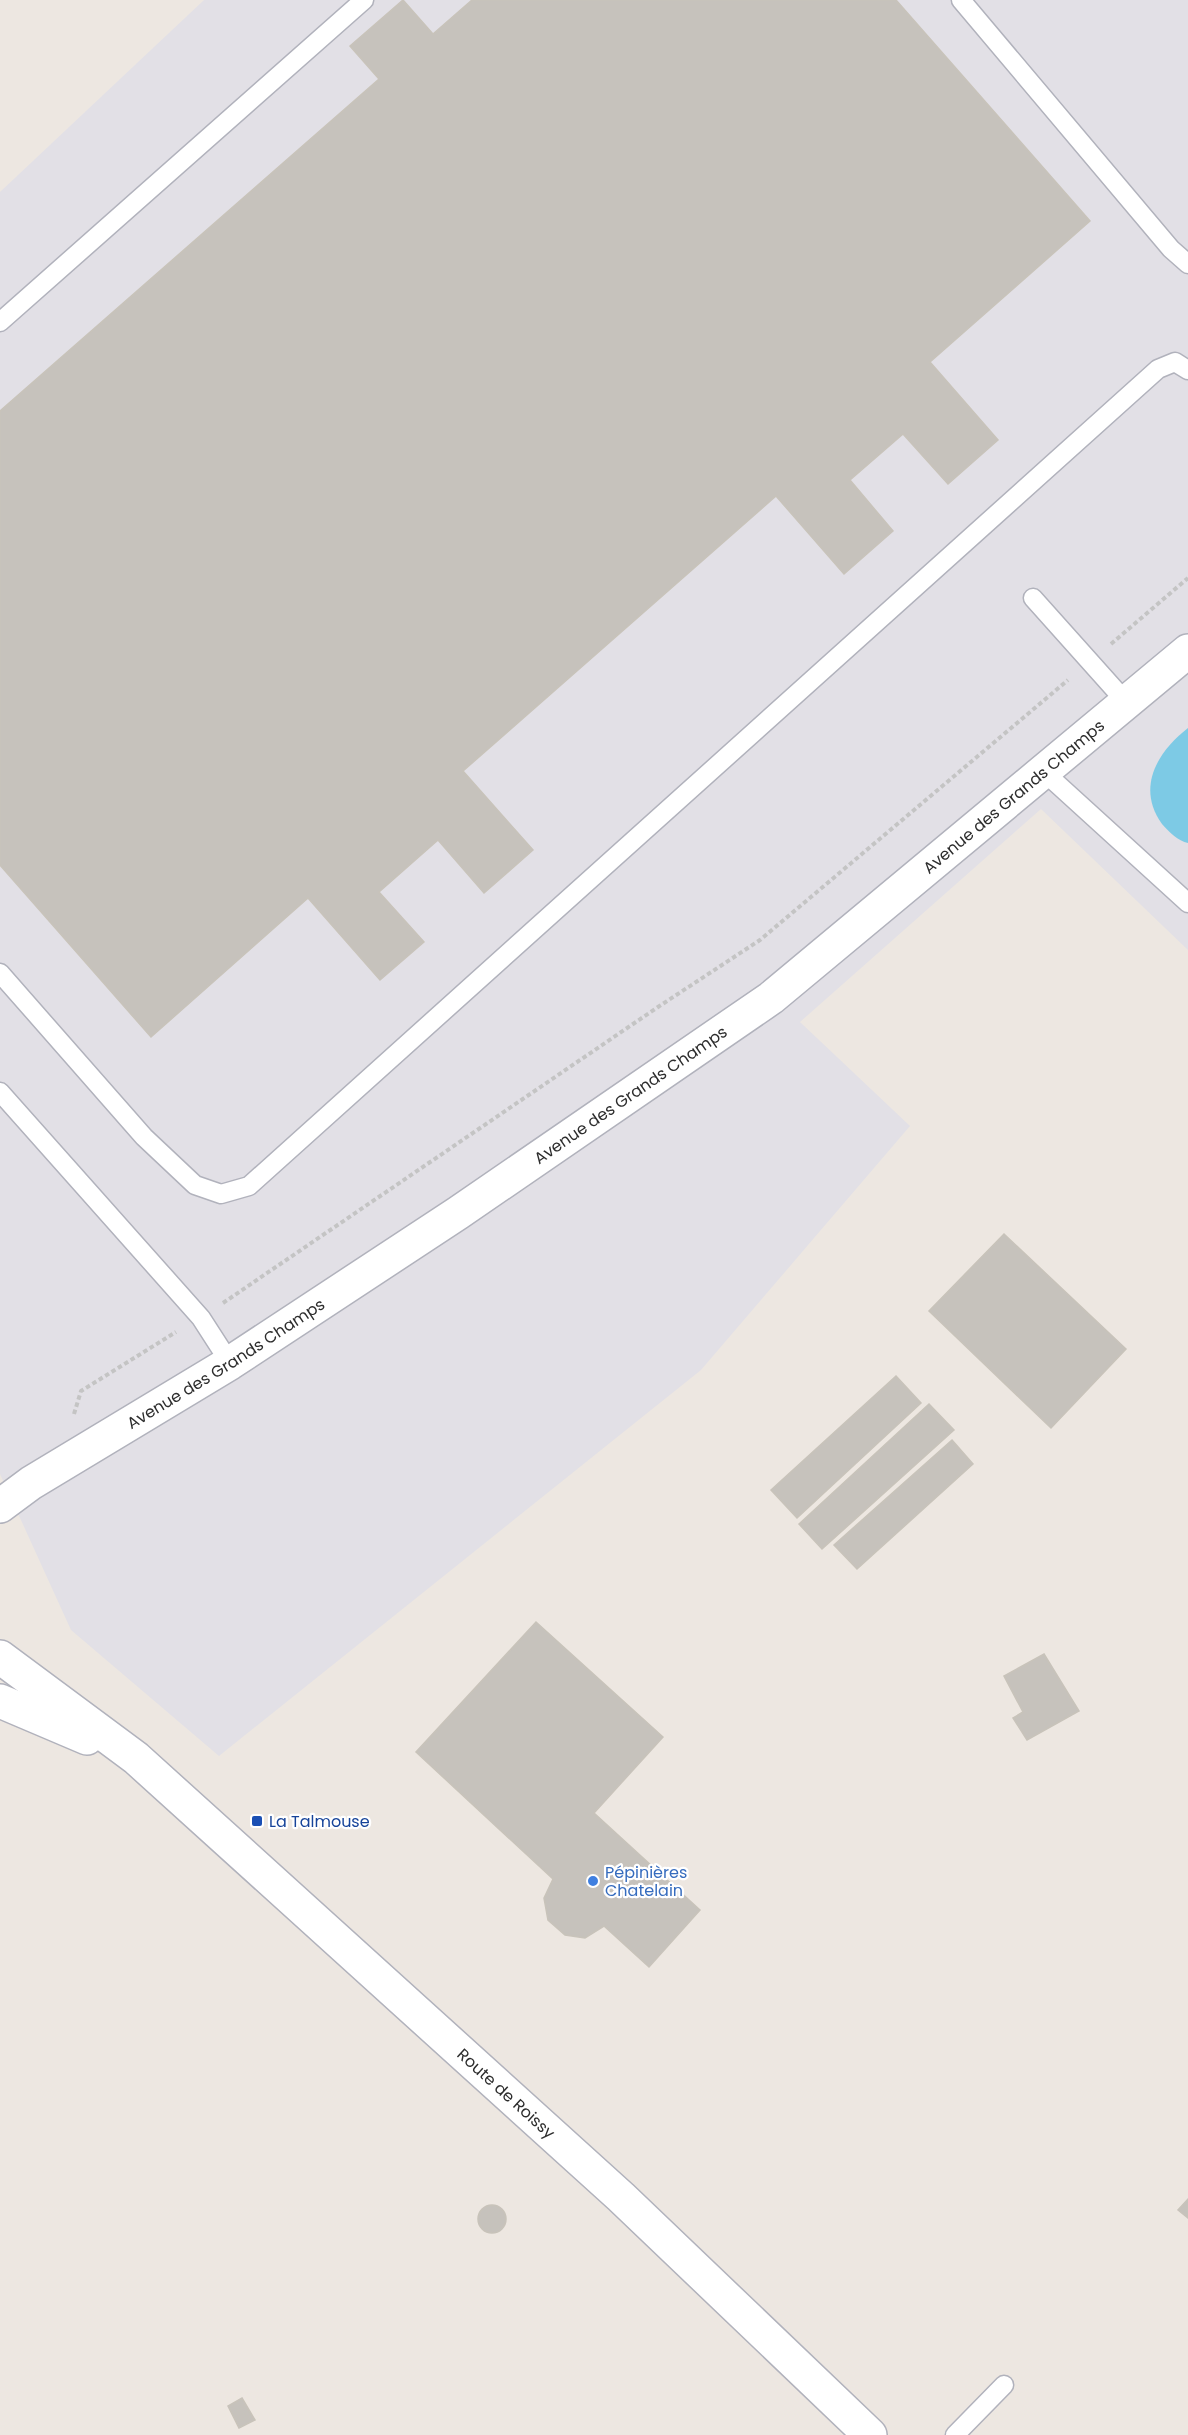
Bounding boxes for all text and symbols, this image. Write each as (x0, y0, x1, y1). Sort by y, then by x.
street label: Avenue des Grands Champs (918, 714, 1109, 879)
street label: Avenue des Grands Champs (529, 1020, 732, 1170)
street label: Avenue des Grands Champs (122, 1293, 329, 1435)
place label: La Talmouse (269, 1810, 370, 1833)
marker: La Talmouse (250, 1814, 264, 1828)
place label: Pépinières Chatelain (605, 1861, 687, 1902)
marker: Pépinières Chatelain (586, 1874, 600, 1888)
street label: Route de Roissy (452, 2043, 560, 2144)

